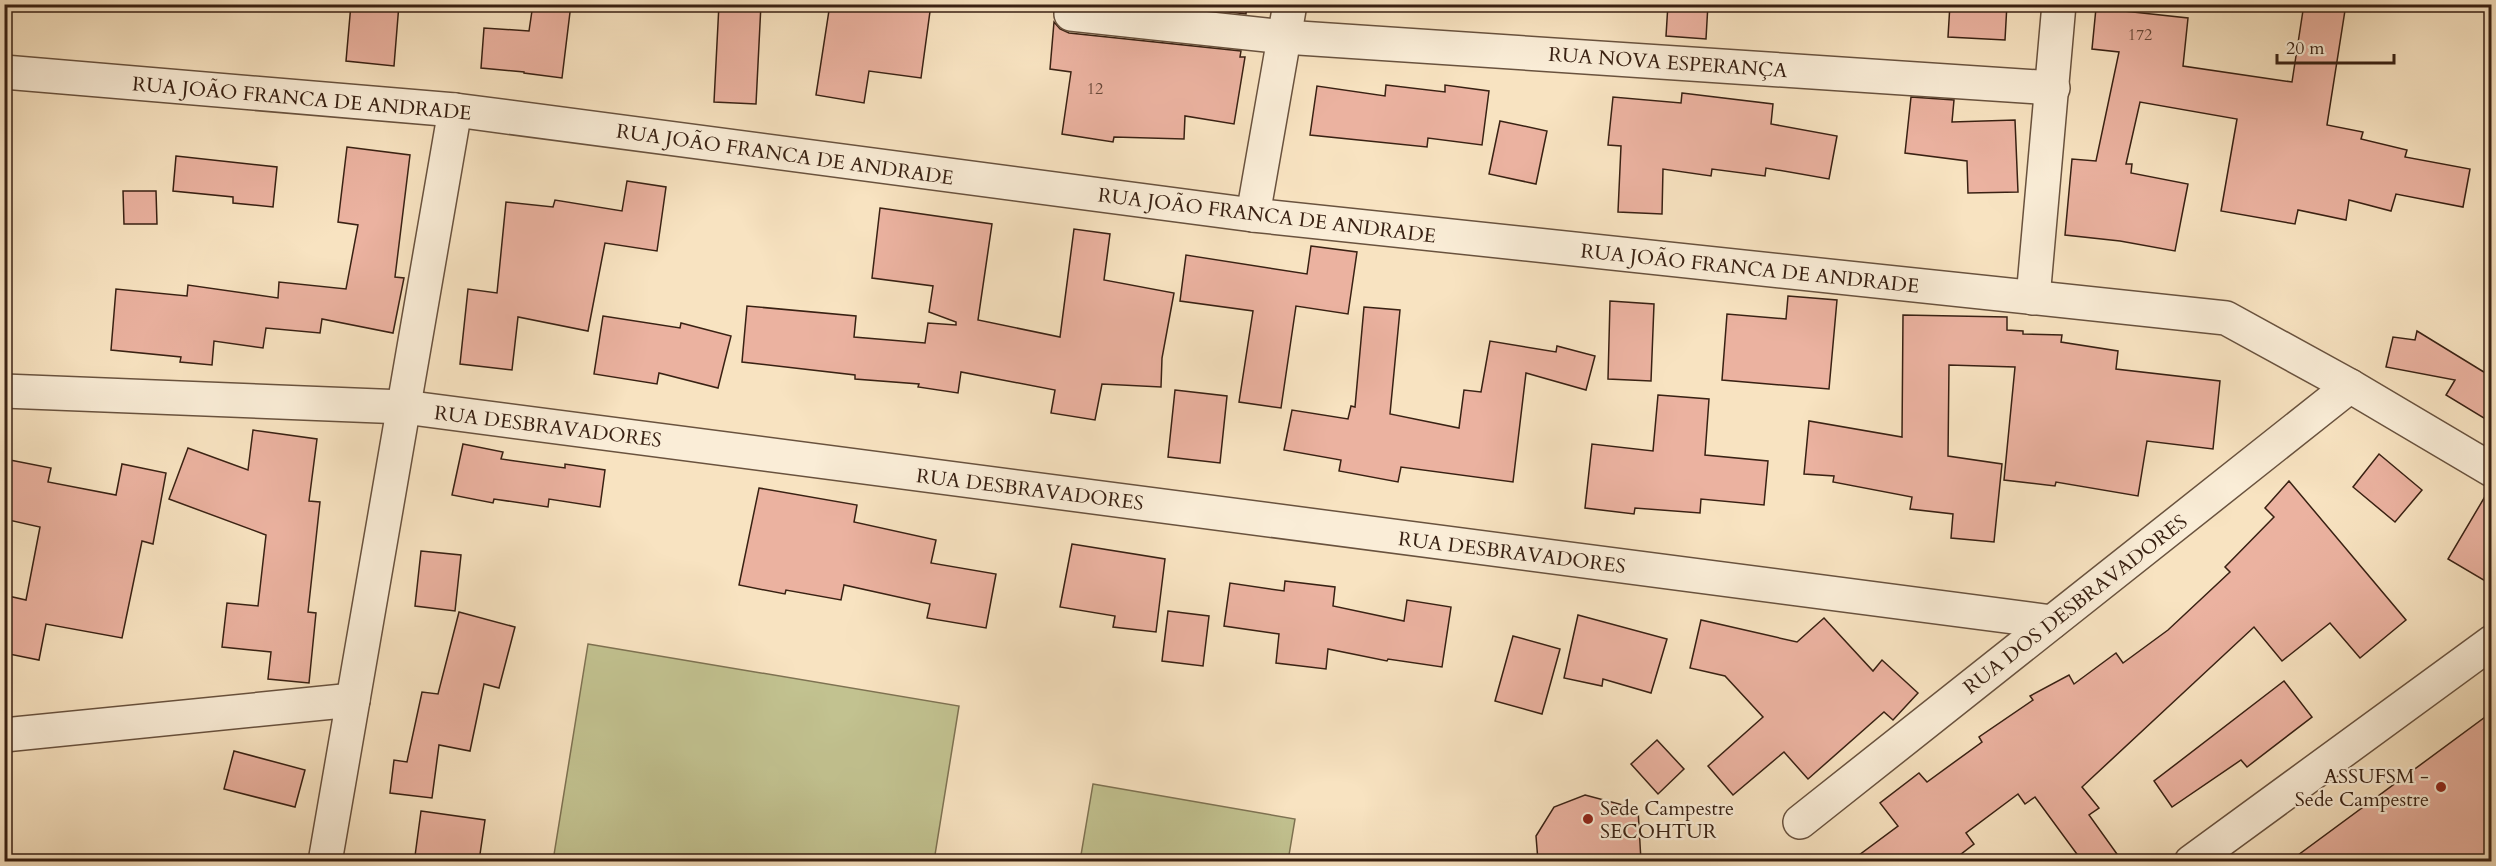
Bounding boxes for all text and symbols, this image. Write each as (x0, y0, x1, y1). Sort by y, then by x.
house number: 172 (2128, 24, 2152, 46)
scale bar (2277, 27, 2394, 65)
text: 20 m (2286, 36, 2325, 61)
street label: RUA NOVA ESPERANÇA (1547, 41, 1789, 84)
street label: RUA JOÃO FRANCA DE ANDRADE (131, 70, 473, 127)
house number: 12 (1087, 78, 1103, 100)
street label: RUA JOÃO FRANCA DE ANDRADE (615, 117, 955, 192)
street label: RUA JOÃO FRANCA DE ANDRADE (1096, 181, 1437, 250)
street label: RUA JOÃO FRANCA DE ANDRADE (1579, 237, 1921, 300)
street label: RUA DESBRAVADORES (433, 399, 663, 454)
street label: RUA DESBRAVADORES (915, 462, 1145, 517)
street label: RUA DOS DESBRAVADORES (1958, 508, 2193, 701)
street label: RUA DESBRAVADORES (1397, 525, 1627, 580)
place label: ASSUFSM - Sede Campestre (2295, 763, 2429, 813)
marker: ASSUFSM - Sede Campestre (2434, 780, 2448, 794)
place label: Sede Campestre SECOHTUR (1600, 795, 1734, 845)
marker: Sede Campestre SECOHTUR (1581, 812, 1595, 826)

